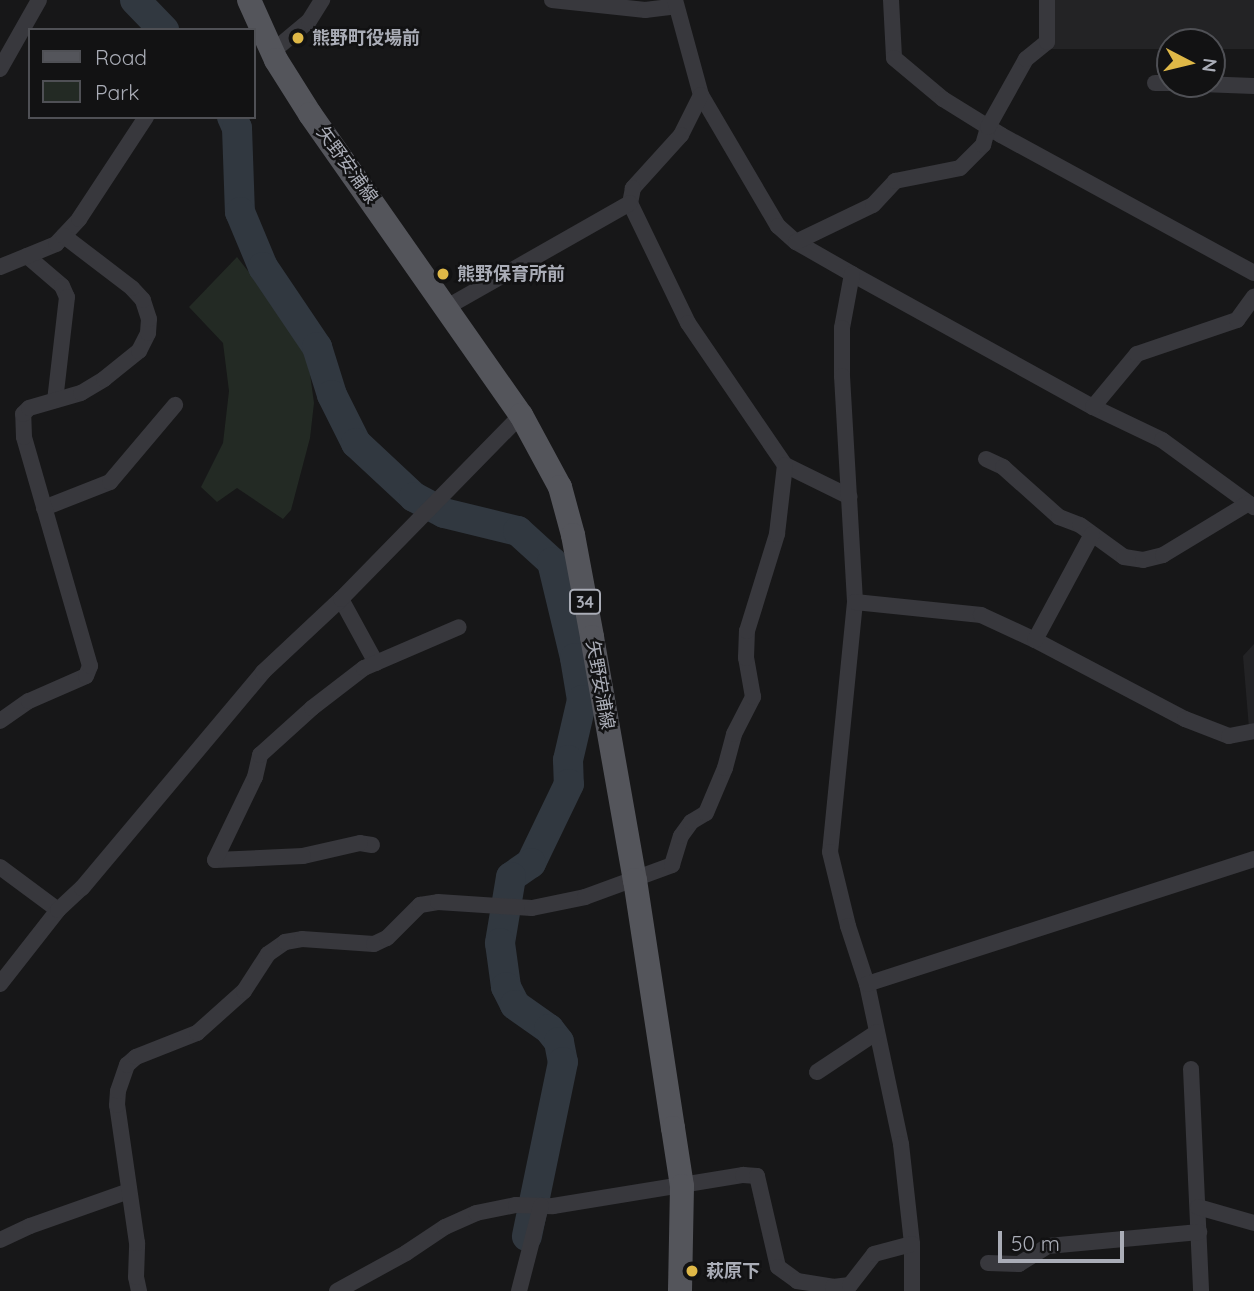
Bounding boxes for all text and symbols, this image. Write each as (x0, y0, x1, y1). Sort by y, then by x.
place label: 熊野町役場前 (312, 27, 420, 49)
legend (28, 28, 256, 119)
north arrow (1156, 28, 1226, 98)
marker: 熊野町役場前 (290, 30, 306, 46)
text: Road (95, 44, 147, 70)
text: N (1197, 57, 1223, 74)
text: Park (95, 79, 139, 105)
street label: 矢野安浦線 (312, 122, 382, 208)
place label: 熊野保育所前 (457, 263, 565, 285)
marker: 熊野保育所前 (435, 266, 451, 282)
road number: 34 (568, 590, 602, 614)
street label: 矢野安浦線 (582, 639, 618, 731)
scale bar (1002, 1218, 1128, 1262)
text: 50 m (1011, 1230, 1060, 1256)
place label: 萩原下 (706, 1260, 760, 1282)
marker: 萩原下 (684, 1263, 700, 1279)

